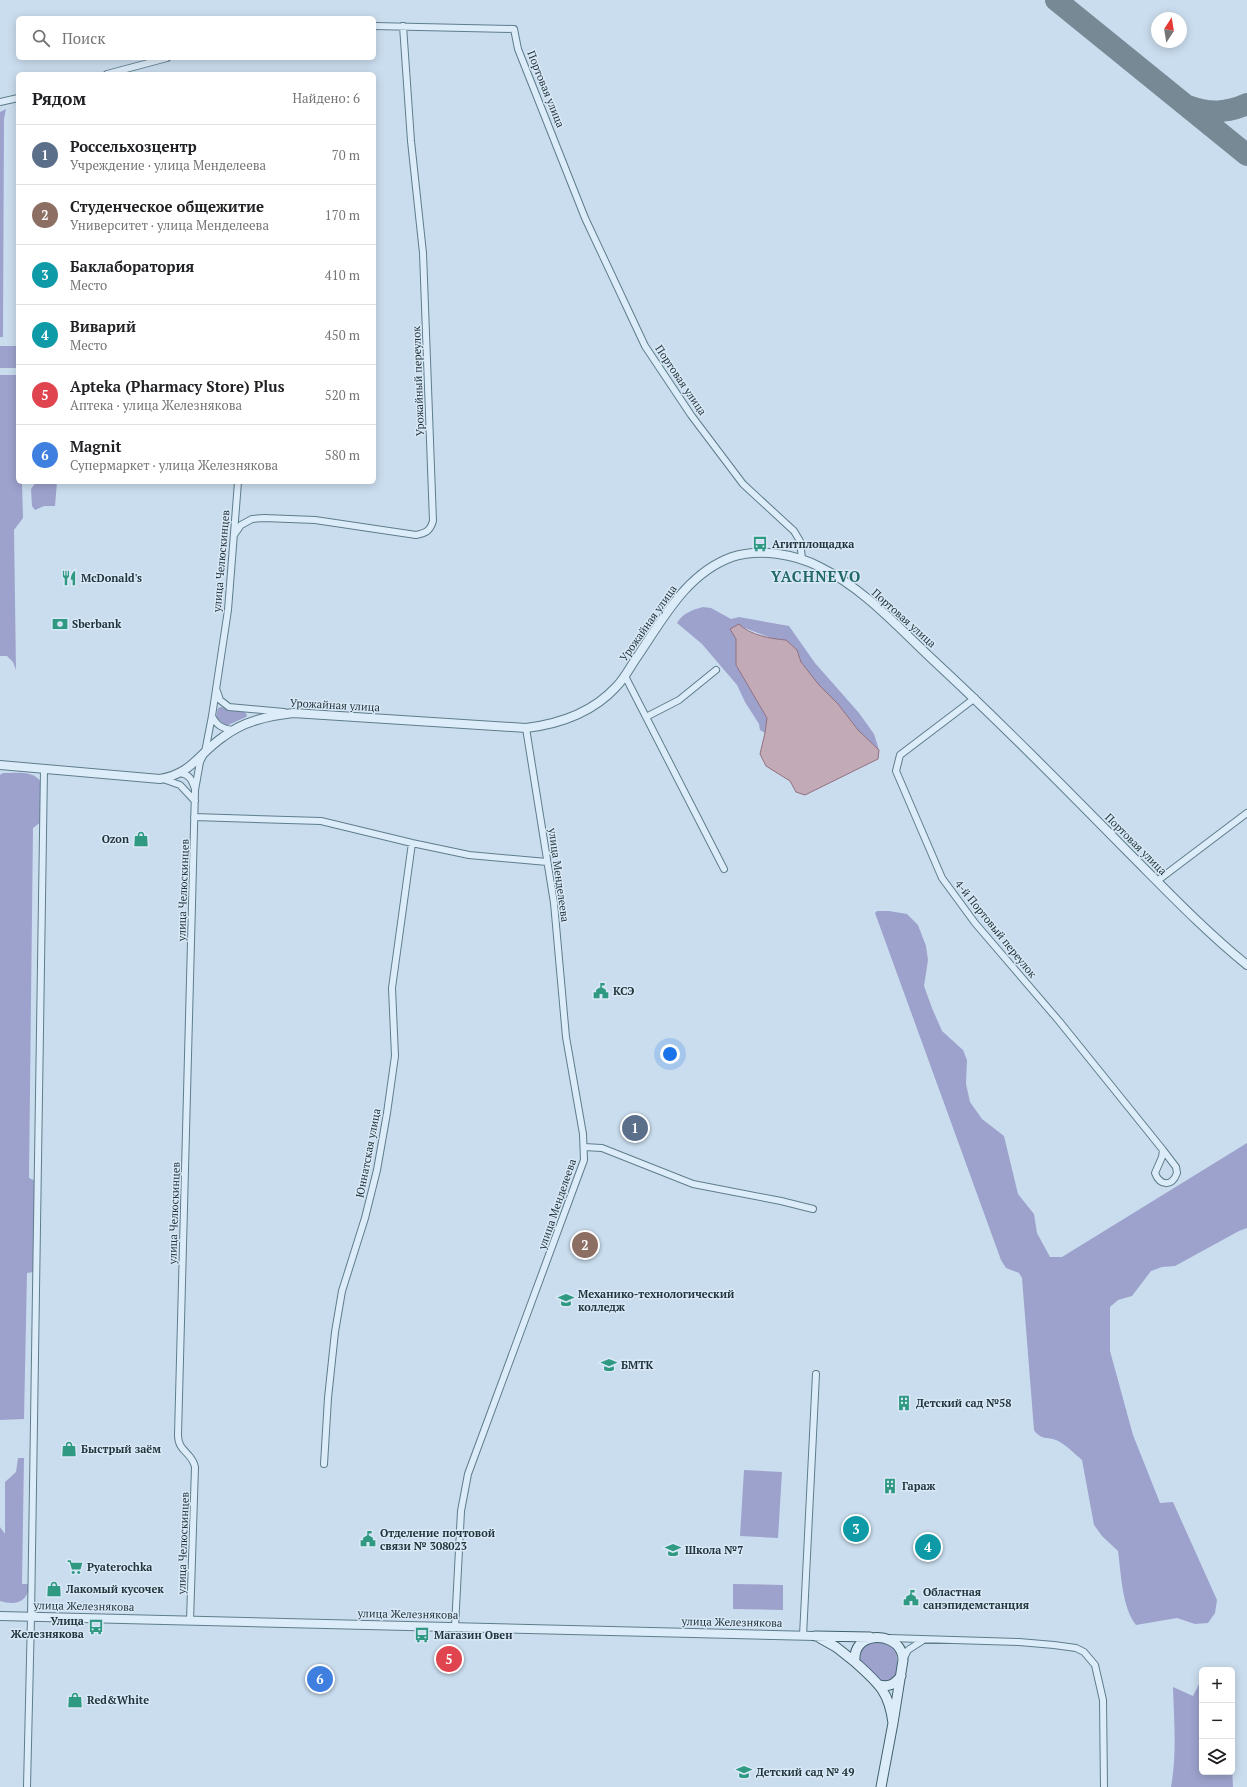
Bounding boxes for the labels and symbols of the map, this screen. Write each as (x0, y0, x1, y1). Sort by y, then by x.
north arrow (1151, 12, 1187, 48)
street label: Портовая улица (524, 48, 568, 130)
street label: Урожайный переулок (409, 326, 427, 436)
street label: Портовая улица (652, 342, 710, 418)
street label: улица Челюскинцев (209, 509, 232, 614)
bus stop icon: Агитплощадка (751, 535, 769, 553)
place label: Агитплощадка (772, 537, 854, 551)
district label: YACHNEVO (771, 566, 861, 586)
restaurant icon: McDonald's (60, 569, 78, 587)
place label: McDonald's (81, 571, 142, 585)
street label: Урожайная улица (616, 582, 680, 664)
street label: Портовая улица (869, 585, 939, 651)
bank icon: Sberbank (51, 615, 69, 633)
place label: Sberbank (72, 617, 122, 631)
street label: Урожайная улица (290, 696, 381, 714)
street label: Портовая улица (1102, 810, 1170, 878)
street label: улица Менделеева (545, 826, 573, 923)
shop icon: Ozon (132, 830, 150, 848)
place label: Ozon (102, 832, 129, 846)
street label: улица Челюскинцев (174, 838, 192, 943)
street label: 4-й Портовый переулок (952, 877, 1040, 981)
public building icon: КСЭ (592, 982, 610, 1000)
place label: КСЭ (613, 984, 634, 998)
your location (660, 1044, 680, 1064)
street label: Юннатская улица (352, 1107, 384, 1199)
pin: 1 (622, 1113, 648, 1143)
street label: улица Менделеева (535, 1156, 579, 1252)
street label: улица Челюскинцев (165, 1161, 183, 1266)
pin: 2 (572, 1230, 598, 1260)
place label: Механико-технологический колледж (578, 1287, 735, 1314)
school or university icon: Механико-технологический колледж (557, 1291, 575, 1309)
school or university icon: БМТК (600, 1356, 618, 1374)
place label: БМТК (621, 1358, 654, 1372)
building icon: Детский сад №58 (895, 1394, 913, 1412)
place label: Детский сад №58 (916, 1396, 1012, 1410)
shop icon: Быстрый заём (60, 1440, 78, 1458)
place label: Быстрый заём (81, 1442, 161, 1456)
building icon: Гараж (881, 1477, 899, 1495)
place label: Гараж (902, 1479, 936, 1493)
street label: улица Челюскинцев (174, 1491, 192, 1596)
pin: 3 (843, 1514, 869, 1544)
place label: Отделение почтовой связи № 308023 (380, 1526, 496, 1553)
public building icon: Отделение почтовой связи № 308023 (359, 1530, 377, 1548)
pin: 4 (915, 1532, 941, 1562)
school or university icon: Школа №7 (664, 1541, 682, 1559)
place label: Школа №7 (685, 1543, 743, 1557)
supermarket icon: Pyaterochka (66, 1558, 84, 1576)
place label: Pyaterochka (87, 1560, 152, 1574)
shop icon: Лакомый кусочек (45, 1580, 63, 1598)
place label: Лакомый кусочек (65, 1582, 164, 1596)
place label: Областная санэпидемстанция (923, 1585, 1030, 1612)
public building icon: Областная санэпидемстанция (902, 1589, 920, 1607)
street label: улица Железнякова (32, 1598, 135, 1614)
street label: улица Железнякова (356, 1606, 459, 1622)
place label: Улица Железнякова (11, 1614, 84, 1641)
street label: улица Железнякова (680, 1614, 783, 1630)
bus stop icon: Улица Железнякова (87, 1618, 105, 1636)
bus stop icon: Магазин Овен (413, 1626, 431, 1644)
place label: Магазин Овен (434, 1628, 513, 1642)
pin: 5 (436, 1644, 462, 1674)
pin: 6 (307, 1664, 333, 1694)
shop icon: Red&White (66, 1691, 84, 1709)
place label: Red&White (87, 1693, 149, 1707)
school or university icon: Детский сад № 49 (735, 1763, 753, 1781)
place label: Детский сад № 49 (756, 1765, 855, 1779)

